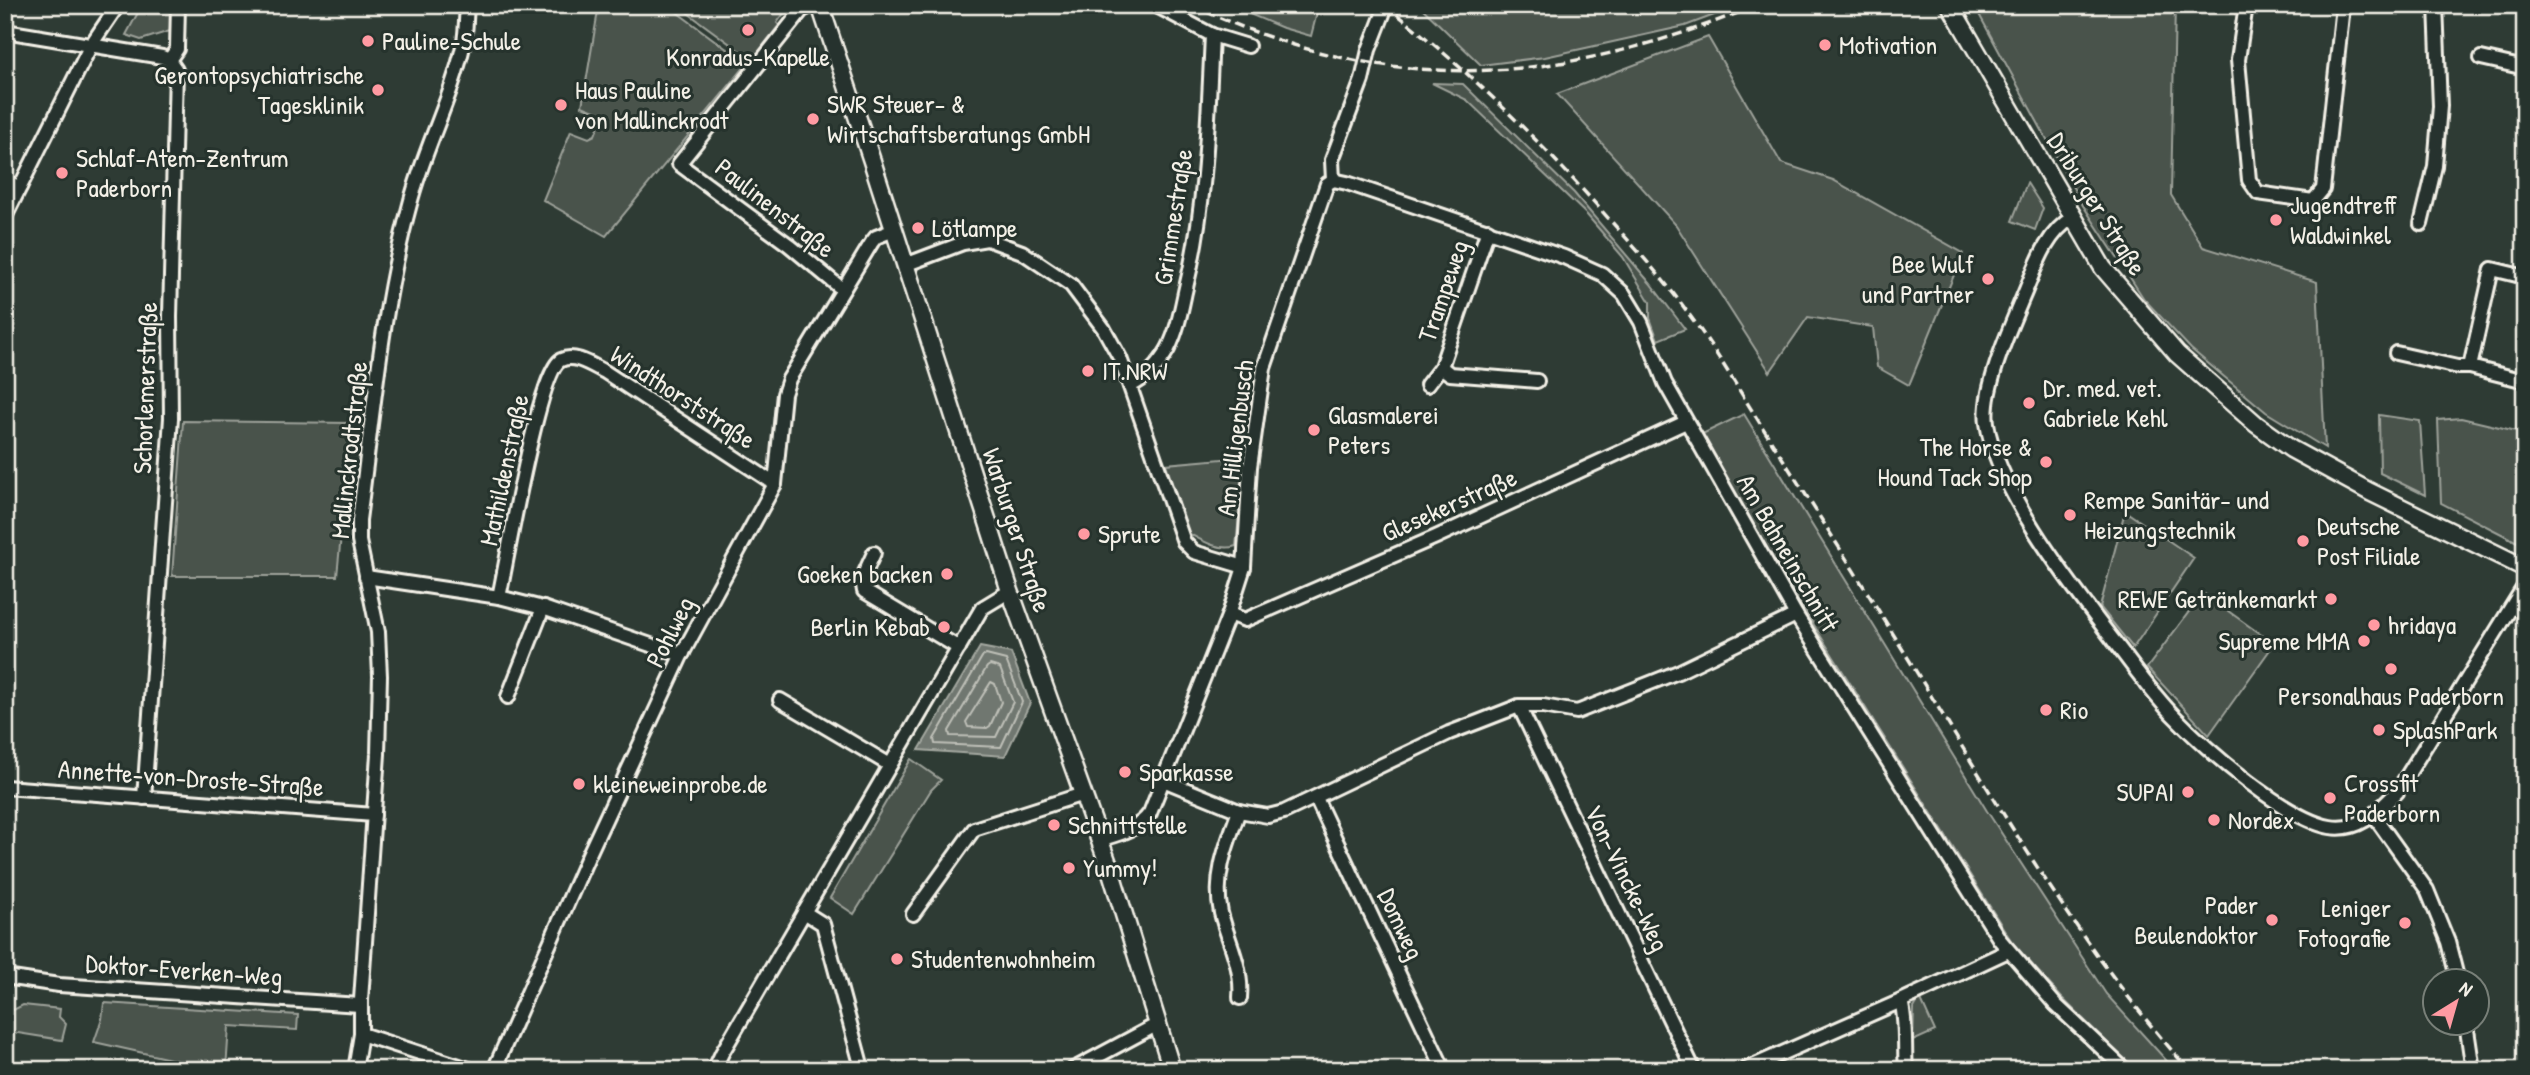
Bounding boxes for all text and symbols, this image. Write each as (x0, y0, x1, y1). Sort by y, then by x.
marker: Konradus-Kapelle (740, 22, 756, 38)
place label: Pauline-Schule (382, 23, 521, 58)
place label: Motivation (1839, 27, 1937, 62)
marker: Pauline-Schule (360, 33, 376, 49)
marker: Motivation (1817, 37, 1833, 53)
place label: Konradus-Kapelle (666, 39, 830, 74)
place label: Gerontopsychiatrische Tagesklinik (154, 57, 364, 122)
place label: Haus Pauline von Mallinckrodt (575, 72, 730, 137)
marker: Gerontopsychiatrische Tagesklinik (370, 82, 386, 98)
place label: SWR Steuer- & Wirtschaftsberatungs GmbH (827, 86, 1090, 151)
marker: Haus Pauline von Mallinckrodt (553, 97, 569, 113)
marker: SWR Steuer- & Wirtschaftsberatungs GmbH (805, 111, 821, 127)
street label: Driburger Straße (2040, 126, 2155, 282)
place label: Schlaf-Atem-Zentrum Paderborn (76, 140, 288, 205)
street label: Grimmestraße (1144, 146, 1201, 287)
street label: Paulinenstraße (708, 150, 842, 265)
marker: Schlaf-Atem-Zentrum Paderborn (54, 165, 70, 181)
place label: Jugendtreff Waldwinkel (2290, 187, 2397, 252)
place label: Lötlampe (932, 210, 1017, 245)
marker: Jugendtreff Waldwinkel (2268, 212, 2284, 228)
marker: Lötlampe (910, 220, 926, 236)
street label: Trampeweg (1409, 235, 1476, 346)
place label: Bee Wulf und Partner (1862, 246, 1975, 311)
marker: Bee Wulf und Partner (1980, 271, 1996, 287)
street label: Schorlemerstraße (124, 301, 165, 475)
street label: Windthorststraße (604, 337, 763, 457)
place label: IT.NRW (1102, 353, 1168, 388)
street label: Am Hilligenbusch (1208, 358, 1261, 518)
street label: Mallinckrodtstraße (322, 360, 375, 540)
marker: IT.NRW (1080, 363, 1096, 379)
place label: Dr. med. vet. Gabriele Kehl (2043, 370, 2168, 435)
street label: Mathildenstraße (470, 391, 537, 549)
marker: Dr. med. vet. Gabriele Kehl (2021, 395, 2037, 411)
place label: Glasmalerei Peters (1328, 397, 1439, 462)
marker: Glasmalerei Peters (1306, 422, 1322, 438)
place label: The Horse & Hound Tack Shop (1877, 429, 2032, 494)
street label: Warburger Straße (974, 443, 1060, 616)
marker: The Horse & Hound Tack Shop (2038, 454, 2054, 470)
street label: Glesekerstraße (1376, 459, 1522, 550)
street label: Am Bahneinschnitt (1729, 467, 1848, 639)
place label: Rempe Sanitär- und Heizungstechnik (2084, 482, 2269, 547)
marker: Rempe Sanitär- und Heizungstechnik (2062, 507, 2078, 523)
place label: Deutsche Post Filiale (2317, 508, 2421, 573)
place label: Sprute (1098, 516, 1161, 551)
marker: Sprute (1076, 526, 1092, 542)
marker: Deutsche Post Filiale (2295, 533, 2311, 549)
place label: Goeken backen (797, 556, 933, 591)
marker: Goeken backen (939, 566, 955, 582)
place label: REWE Getränkemarkt (2118, 581, 2318, 616)
street label: Pohlweg (637, 591, 702, 673)
marker: REWE Getränkemarkt (2323, 591, 2339, 607)
place label: hridaya (2388, 607, 2456, 642)
place label: Berlin Kebab (810, 609, 930, 644)
marker: hridaya (2366, 617, 2382, 633)
marker: Berlin Kebab (936, 619, 952, 635)
place label: Supreme MMA (2219, 623, 2350, 658)
marker: Supreme MMA (2356, 633, 2372, 649)
marker: Personalhaus Paderborn (2383, 661, 2399, 677)
place label: Personalhaus Paderborn (2278, 678, 2504, 713)
place label: Rio (2060, 692, 2088, 727)
marker: Rio (2038, 702, 2054, 718)
place label: SplashPark (2393, 712, 2498, 747)
marker: SplashPark (2371, 722, 2387, 738)
street label: Annette-von-Droste-Straße (57, 751, 325, 804)
place label: Sparkasse (1139, 754, 1234, 789)
marker: Sparkasse (1117, 764, 1133, 780)
place label: Crossfit Paderborn (2344, 765, 2440, 830)
place label: kleineweinprobe.de (593, 766, 768, 801)
place label: SUPAI (2116, 774, 2174, 809)
marker: kleineweinprobe.de (571, 776, 587, 792)
marker: SUPAI (2180, 784, 2196, 800)
marker: Crossfit Paderborn (2322, 790, 2338, 806)
street label: Von-Vincke-Weg (1577, 799, 1678, 957)
place label: Nordex (2228, 802, 2294, 837)
place label: Schnittstelle (1068, 807, 1187, 842)
marker: Nordex (2206, 812, 2222, 828)
marker: Schnittstelle (1046, 817, 1062, 833)
place label: Yummy! (1083, 850, 1158, 885)
marker: Yummy! (1061, 860, 1077, 876)
street label: Domweg (1370, 883, 1433, 965)
place label: Pader Beulendoktor (2134, 887, 2258, 952)
place label: Leniger Fotografie (2298, 890, 2391, 955)
marker: Pader Beulendoktor (2264, 912, 2280, 928)
marker: Leniger Fotografie (2397, 915, 2413, 931)
place label: Studentenwohnheim (911, 941, 1096, 976)
street label: Doktor-Everken-Weg (84, 945, 284, 994)
marker: Studentenwohnheim (889, 951, 905, 967)
north arrow (2422, 967, 2492, 1036)
text: N (2454, 975, 2478, 1002)

